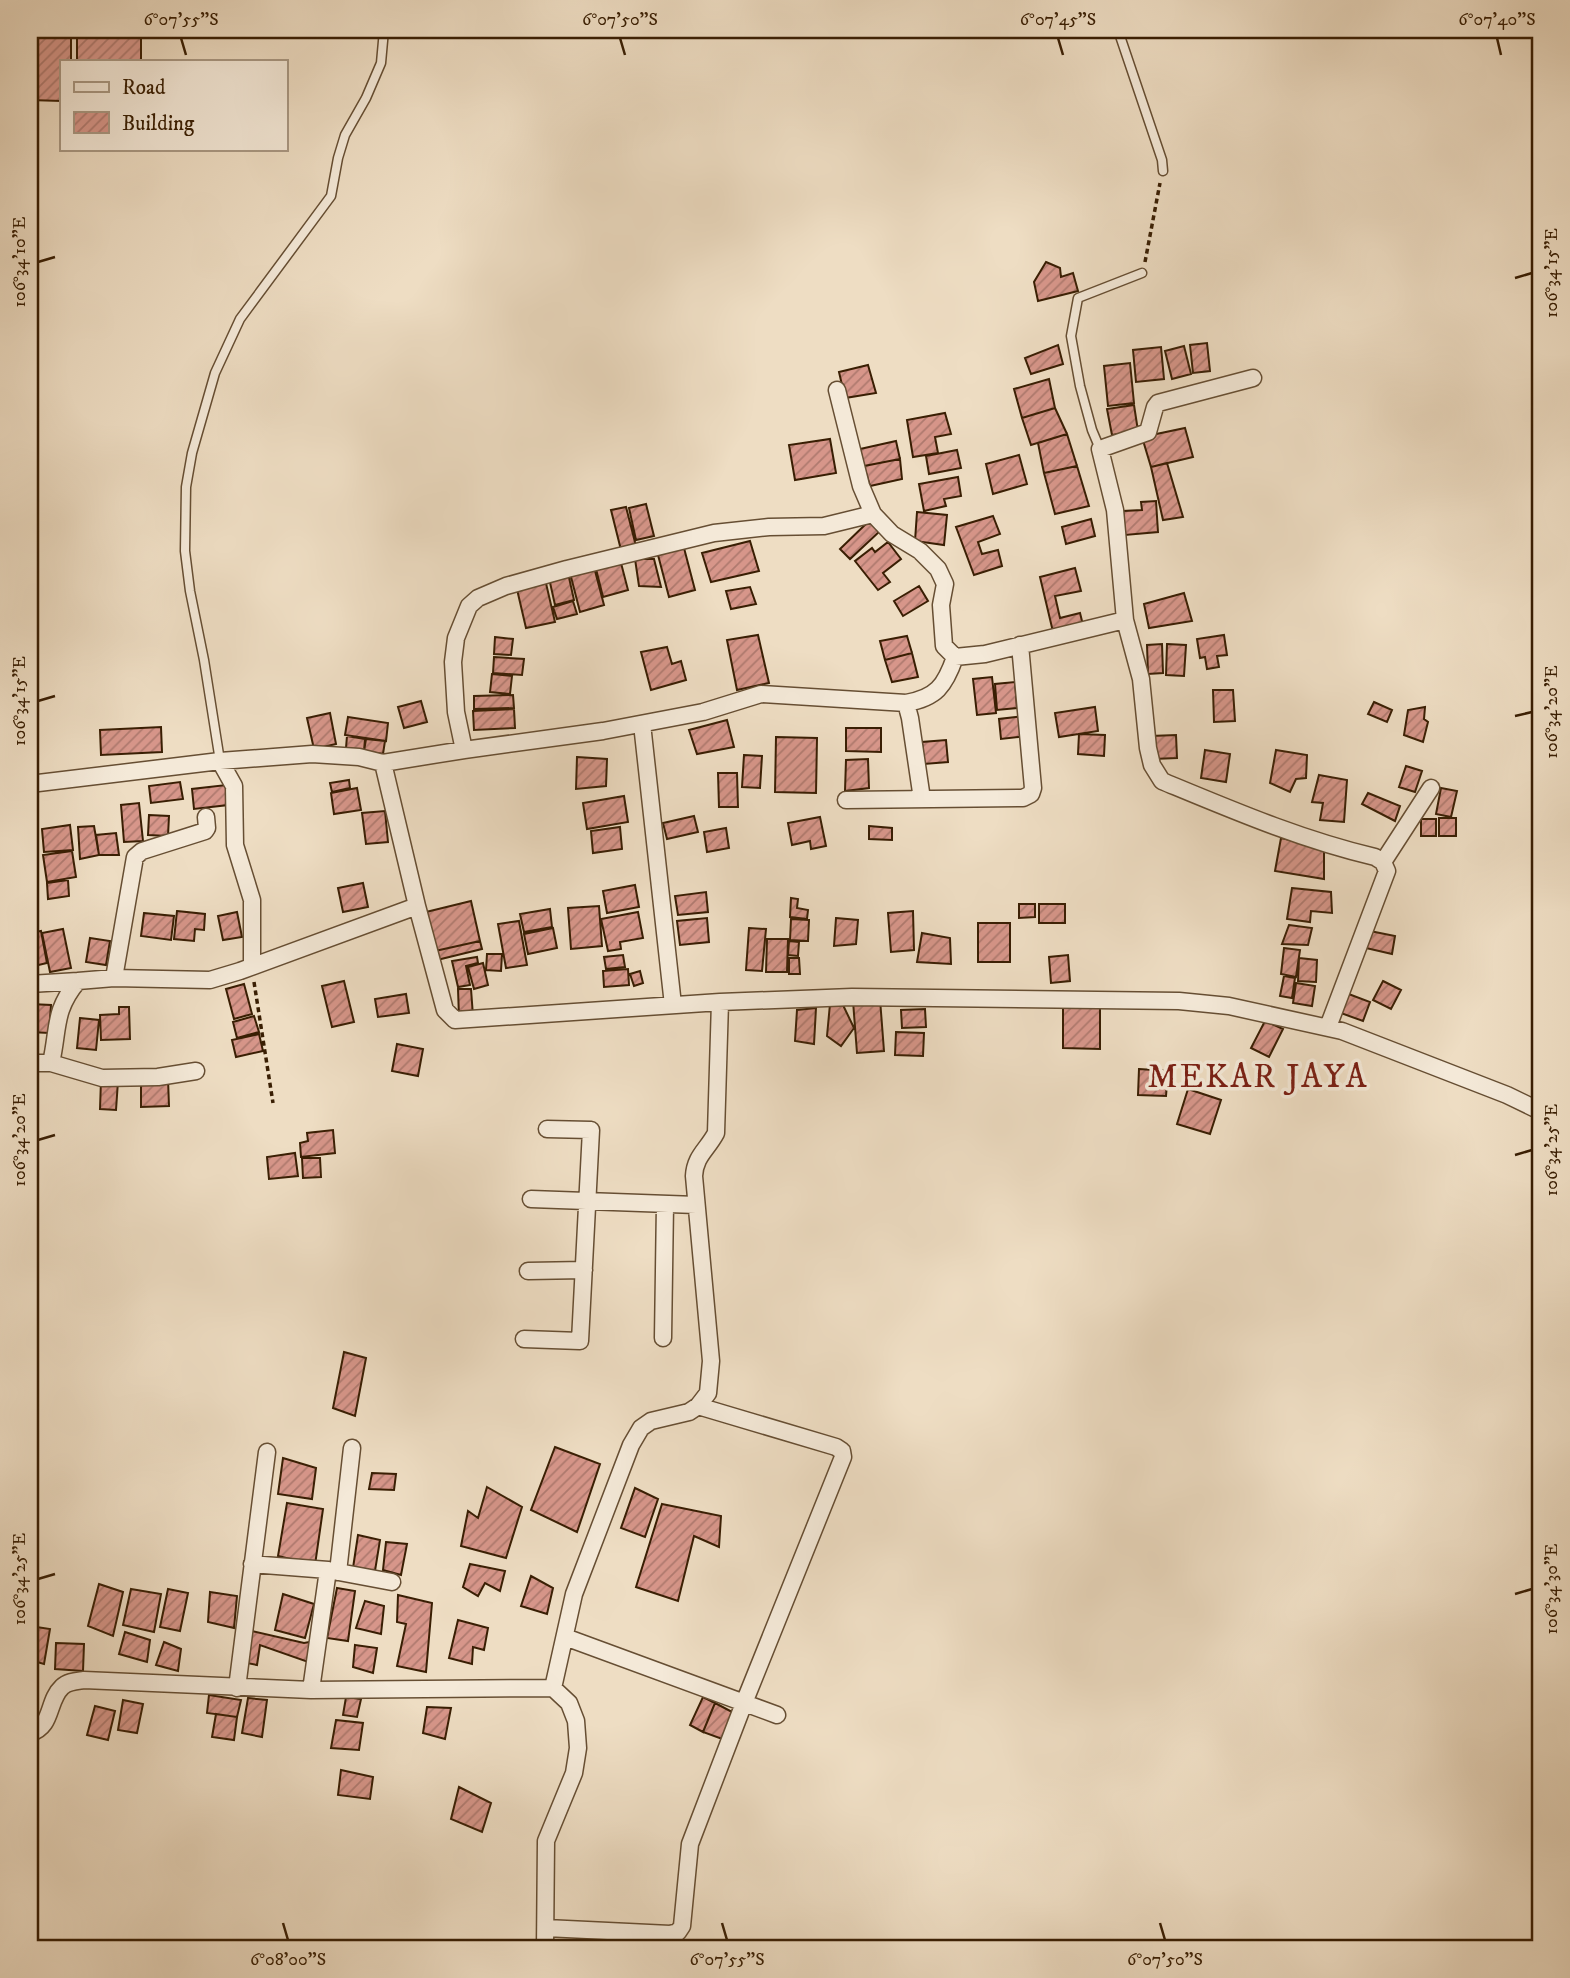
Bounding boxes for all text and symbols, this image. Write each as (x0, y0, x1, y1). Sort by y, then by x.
text: 6°07'55"S (143, 9, 219, 31)
text: 6°07'50"S (582, 9, 658, 31)
text: 6°07'45"S (1020, 9, 1096, 31)
text: 6°07'40"S (1458, 9, 1536, 31)
legend (60, 60, 287, 150)
text: Road (122, 75, 166, 101)
text: Building (122, 111, 195, 137)
text: 106°34'10"E (9, 216, 31, 307)
text: 106°34'15"E (1541, 228, 1563, 318)
text: 106°34'15"E (9, 656, 31, 746)
text: 106°34'20"E (1541, 665, 1563, 759)
district label: MEKAR JAYA (1148, 1057, 1368, 1098)
text: 106°34'20"E (9, 1093, 31, 1187)
text: 106°34'25"E (1541, 1104, 1563, 1196)
text: 106°34'25"E (9, 1533, 31, 1625)
text: 106°34'30"E (1541, 1543, 1563, 1635)
text: 6°08'00"S (250, 1949, 326, 1971)
text: 6°07'55"S (689, 1949, 765, 1971)
text: 6°07'50"S (1127, 1949, 1203, 1971)

